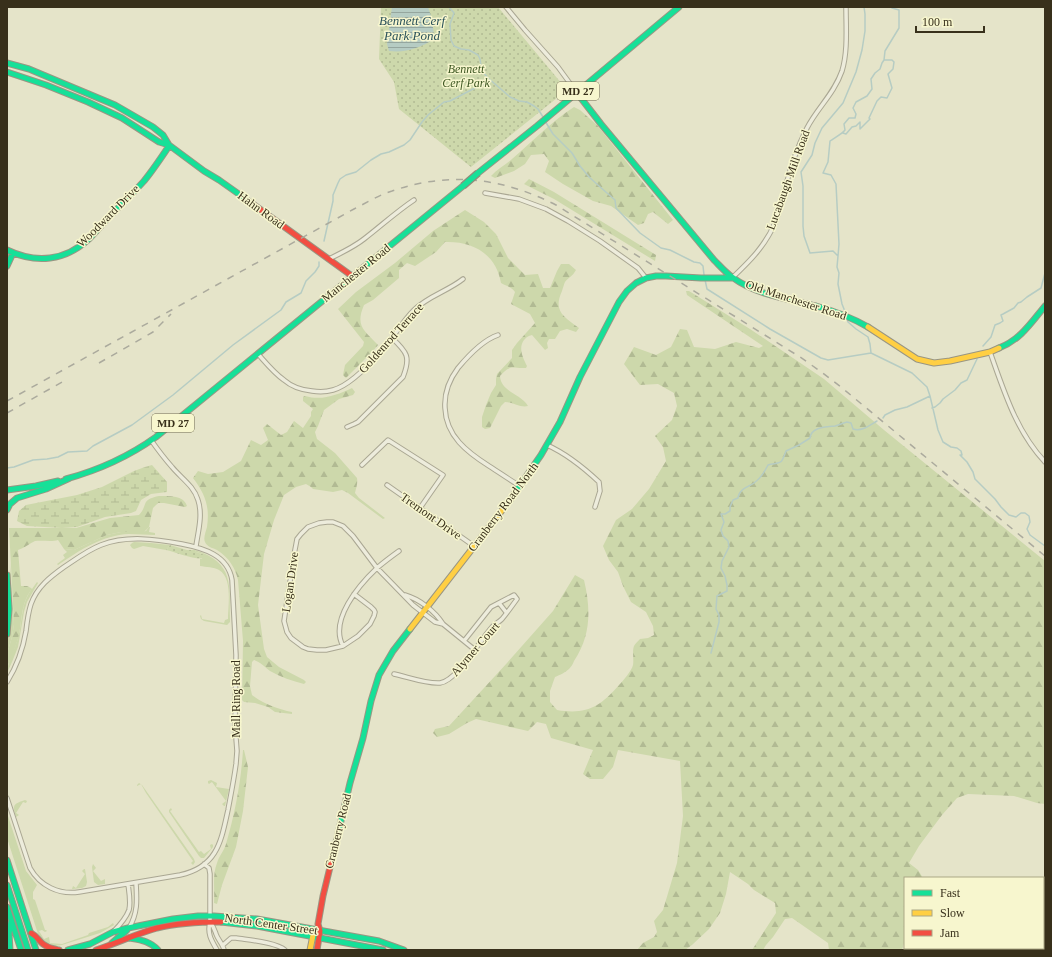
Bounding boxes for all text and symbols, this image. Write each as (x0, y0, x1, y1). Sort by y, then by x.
scale bar (916, 8, 984, 34)
water label: Bennett Cerf Park Pond (379, 13, 447, 43)
text: 100 m (922, 15, 953, 29)
park label: Bennett Cerf Park (442, 62, 490, 90)
road number: MD 27 (557, 82, 599, 100)
street label: Lucabaugh Mill Road (763, 128, 813, 232)
street label: Woodward Drive (74, 182, 142, 250)
street label: Hahn Road (235, 188, 287, 232)
street label: Manchester Road (319, 241, 393, 305)
street label: Old Manchester Road (744, 277, 848, 323)
street label: Goldenrod Terrace (356, 300, 426, 376)
road number: MD 27 (152, 414, 194, 432)
street label: Cranberry Road North (465, 460, 541, 554)
street label: Tremont Drive (398, 490, 464, 542)
street label: Logan Drive (279, 551, 301, 613)
street label: Alymer Court (448, 619, 503, 679)
street label: Mall Ring Road (229, 660, 243, 738)
street label: Cranberry Road (322, 792, 354, 870)
legend (904, 877, 1044, 949)
text: Fast (940, 886, 961, 900)
text: Slow (940, 906, 965, 920)
street label: North Center Street (223, 911, 319, 938)
text: Jam (940, 926, 960, 940)

